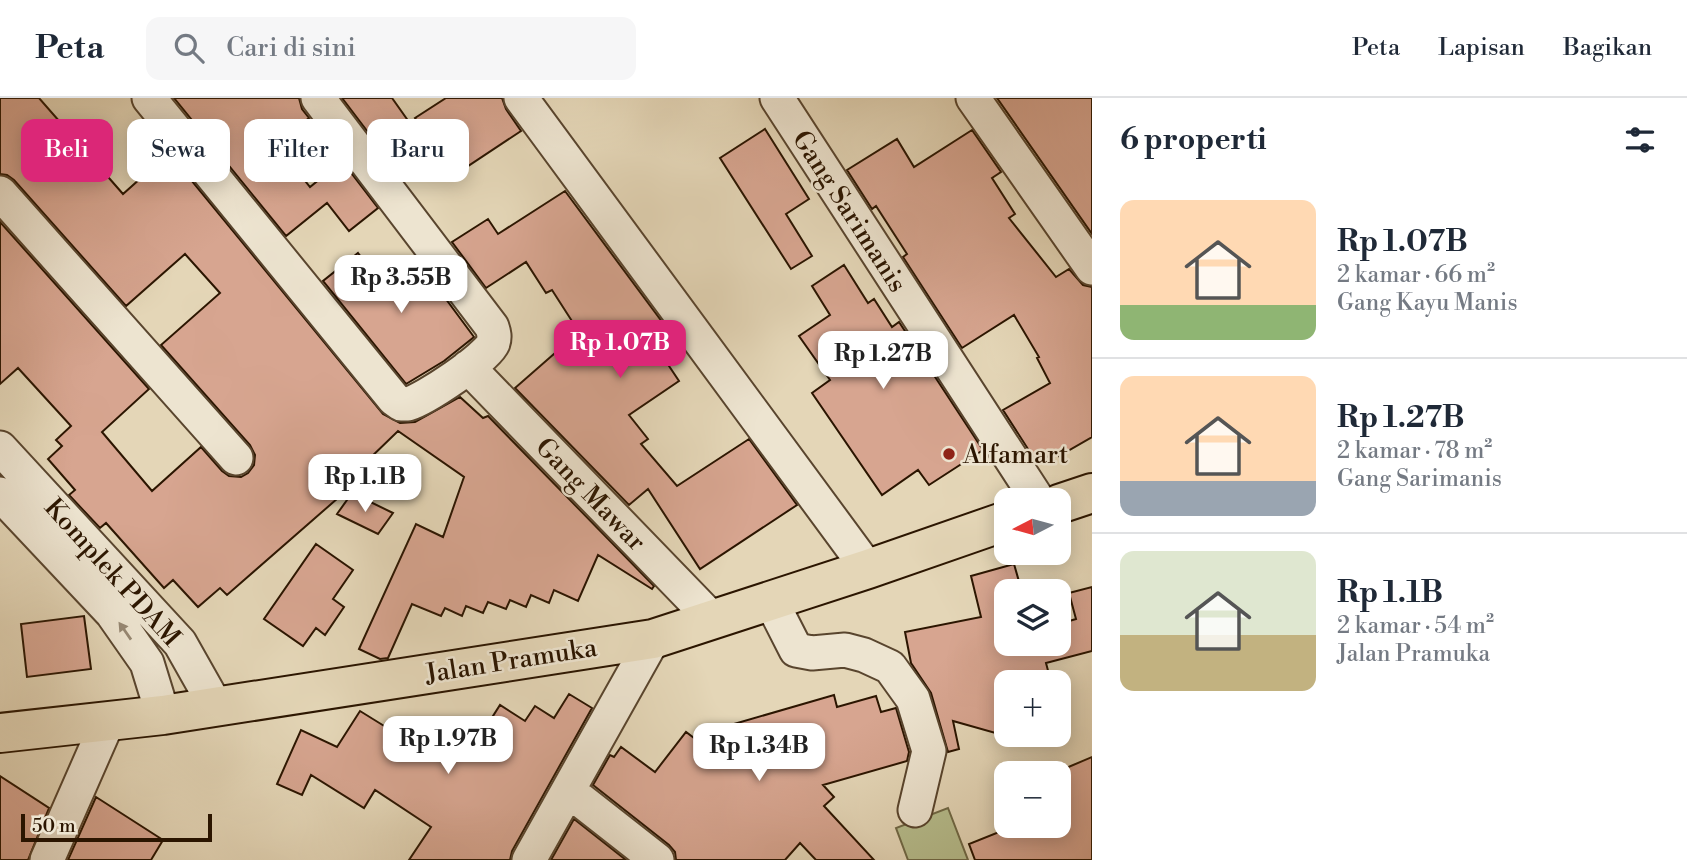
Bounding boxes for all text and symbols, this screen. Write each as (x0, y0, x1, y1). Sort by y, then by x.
search box (146, 17, 636, 80)
text: Peta (35, 28, 104, 69)
icon: search (170, 29, 208, 67)
text: Cari di sini (226, 32, 356, 64)
text: Peta (1352, 33, 1400, 63)
text: Lapisan (1438, 33, 1525, 63)
text: Bagikan (1563, 33, 1652, 63)
chip: Beli (21, 119, 113, 182)
chip: Sewa (127, 119, 230, 182)
chip: Filter (244, 119, 353, 182)
chip: Baru (367, 119, 469, 182)
text: 6 properti (1120, 121, 1267, 159)
icon: filters (1621, 121, 1659, 159)
street label: Gang Sarimanis (785, 125, 913, 298)
text: Rp 1.07B (1337, 223, 1468, 261)
icon: home (1176, 228, 1260, 312)
pin: Rp 3.55B (329, 256, 473, 315)
text: 2 kamar · 66 m² (1337, 261, 1495, 289)
text: Rp 3.55B (350, 264, 452, 292)
text: Gang Kayu Manis (1337, 289, 1517, 317)
pin: Rp 1.07B (548, 320, 692, 380)
text: Rp 1.07B (570, 329, 670, 357)
pin: Rp 1.27B (811, 331, 955, 391)
text: Rp 1.27B (834, 340, 932, 368)
text: Rp 1.27B (1337, 399, 1465, 437)
icon: home (1176, 404, 1260, 488)
street label: Gang Mawar (528, 431, 652, 558)
text: 2 kamar · 78 m² (1337, 437, 1492, 465)
place label: Alfamart (962, 439, 1068, 471)
marker: Alfamart (941, 446, 957, 462)
pin: Rp 1.1B (300, 454, 430, 514)
text: Rp 1.1B (324, 463, 406, 491)
text: Gang Sarimanis (1337, 465, 1502, 493)
north arrow (994, 488, 1071, 565)
map controls (994, 488, 1071, 838)
street label: Komplek PDAM (37, 492, 187, 653)
text: Rp 1.1B (1337, 574, 1443, 612)
button: layers (994, 579, 1071, 656)
icon: home (1176, 579, 1260, 663)
text: 2 kamar · 54 m² (1337, 612, 1494, 640)
one-way arrow (118, 622, 132, 640)
street label: Jalan Pramuka (422, 632, 600, 690)
text: Jalan Pramuka (1337, 640, 1490, 668)
button: + (994, 670, 1071, 747)
pin: Rp 1.97B (376, 716, 520, 776)
pin: Rp 1.34B (687, 724, 831, 783)
text: Rp 1.97B (399, 725, 497, 753)
text: Rp 1.34B (709, 732, 809, 760)
button: − (994, 761, 1071, 838)
scale bar (21, 811, 212, 843)
text: 50 m (32, 814, 76, 838)

